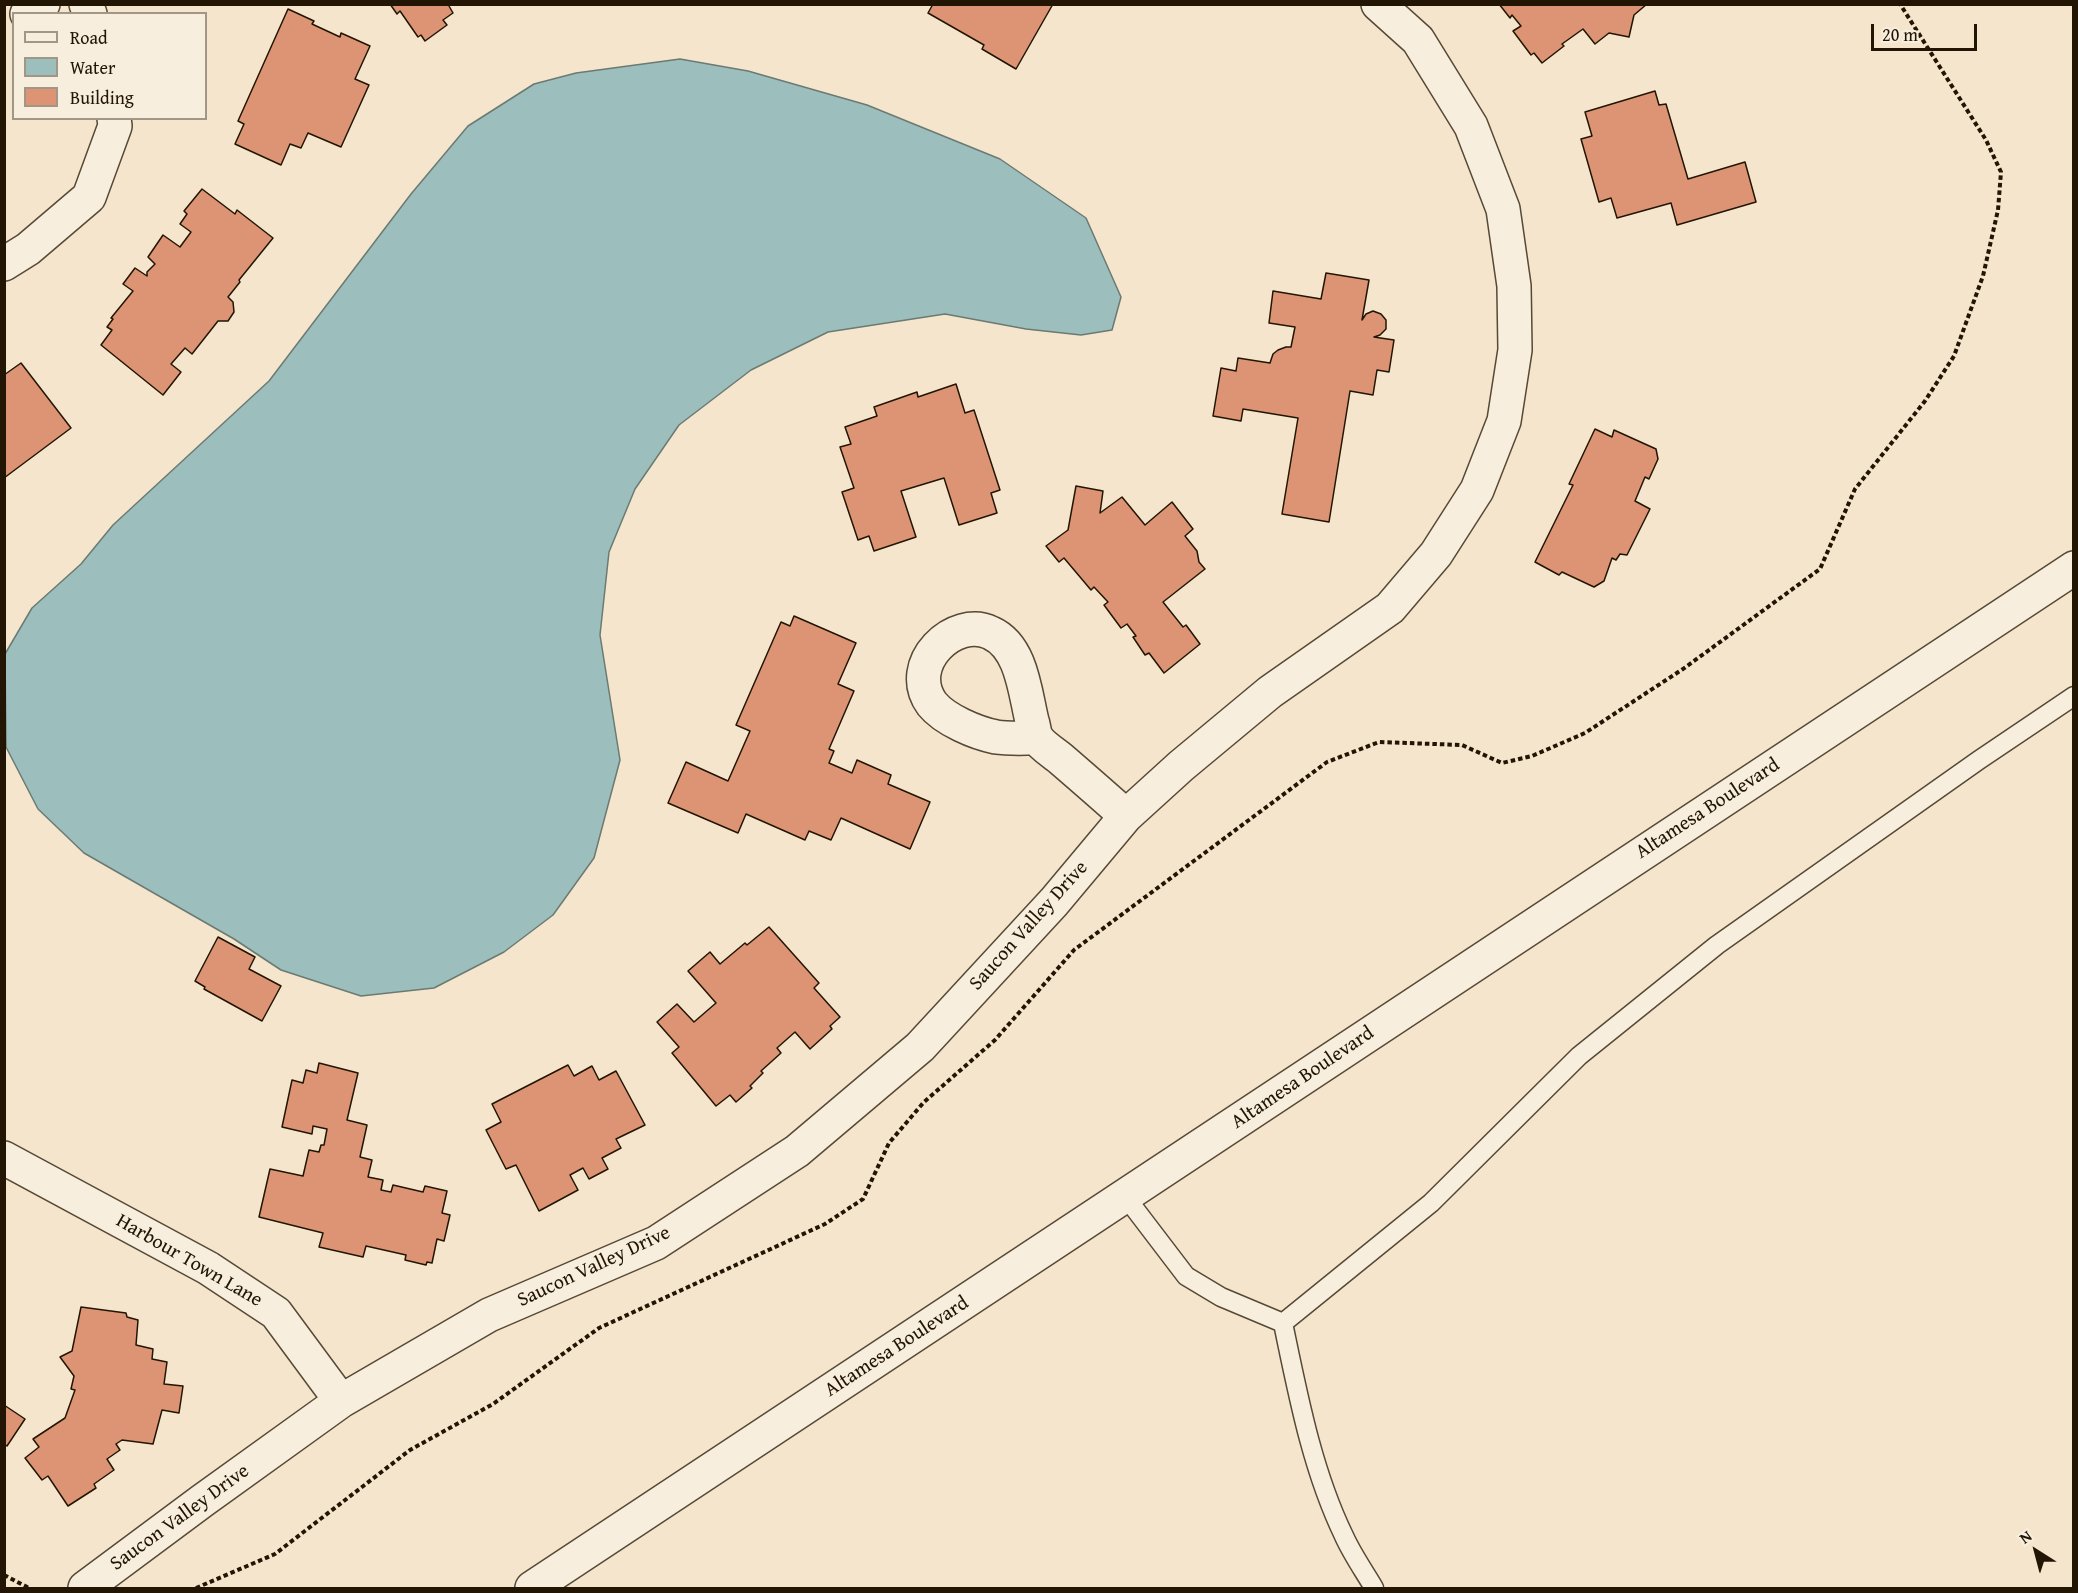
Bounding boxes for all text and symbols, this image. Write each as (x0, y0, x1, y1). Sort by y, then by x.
legend (12, 12, 207, 120)
scale bar (1874, 12, 1980, 50)
text: 20 m (1882, 21, 1918, 48)
text: Road (70, 24, 108, 51)
text: Water (70, 54, 115, 81)
text: Building (70, 84, 134, 111)
street label: Altamesa Boulevard (1631, 753, 1785, 865)
street label: Saucon Valley Drive (965, 856, 1093, 996)
street label: Altamesa Boulevard (1227, 1021, 1379, 1135)
street label: Harbour Town Lane (112, 1209, 266, 1313)
street label: Saucon Valley Drive (514, 1221, 674, 1313)
street label: Altamesa Boulevard (820, 1291, 974, 1403)
street label: Saucon Valley Drive (106, 1460, 254, 1576)
north arrow (2006, 1521, 2066, 1581)
text: N (2014, 1524, 2037, 1549)

